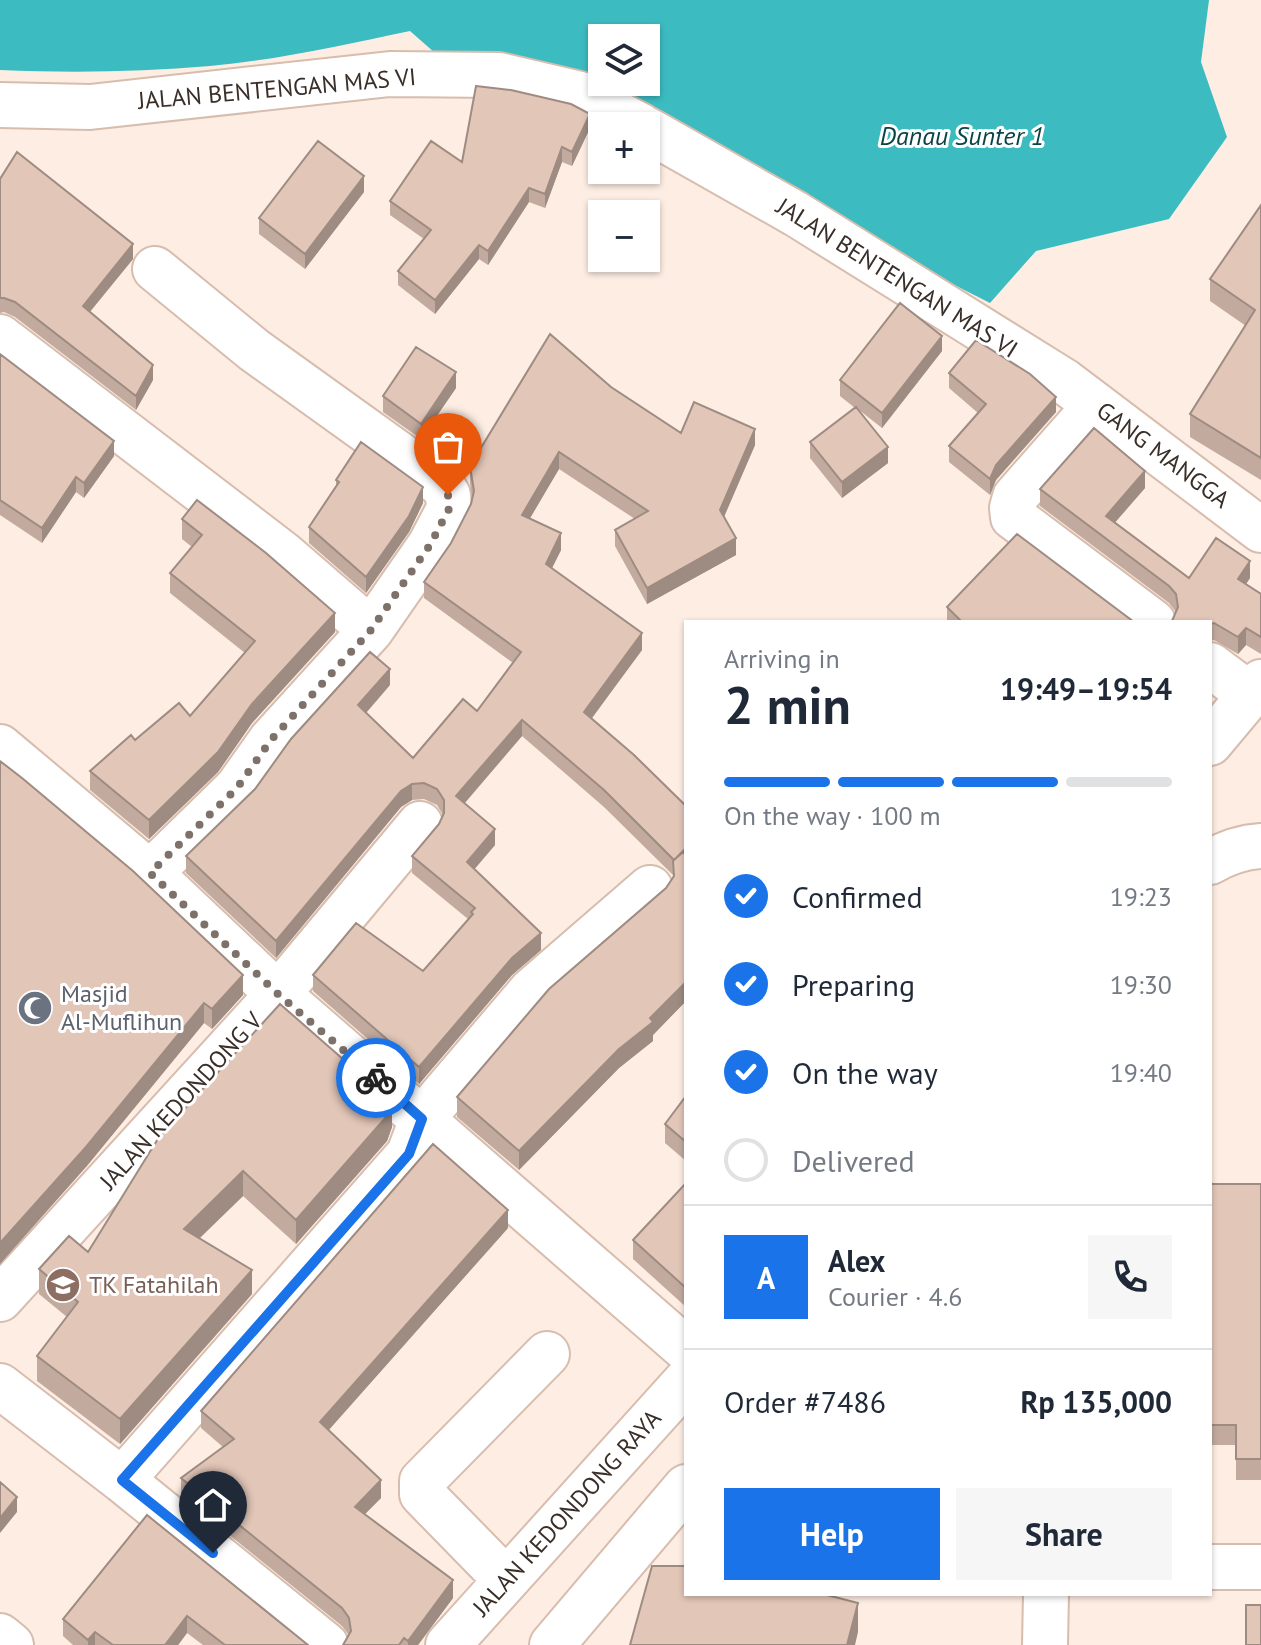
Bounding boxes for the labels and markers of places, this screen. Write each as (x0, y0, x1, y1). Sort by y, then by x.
pin (414, 413, 482, 495)
place label: Masjid Al-Muflihun (61, 978, 182, 1037)
mosque icon: Masjid Al-Muflihun (16, 989, 54, 1027)
school or university icon: TK Fatahilah (44, 1266, 82, 1304)
place label: TK Fatahilah (89, 1269, 219, 1300)
pin (179, 1471, 247, 1553)

